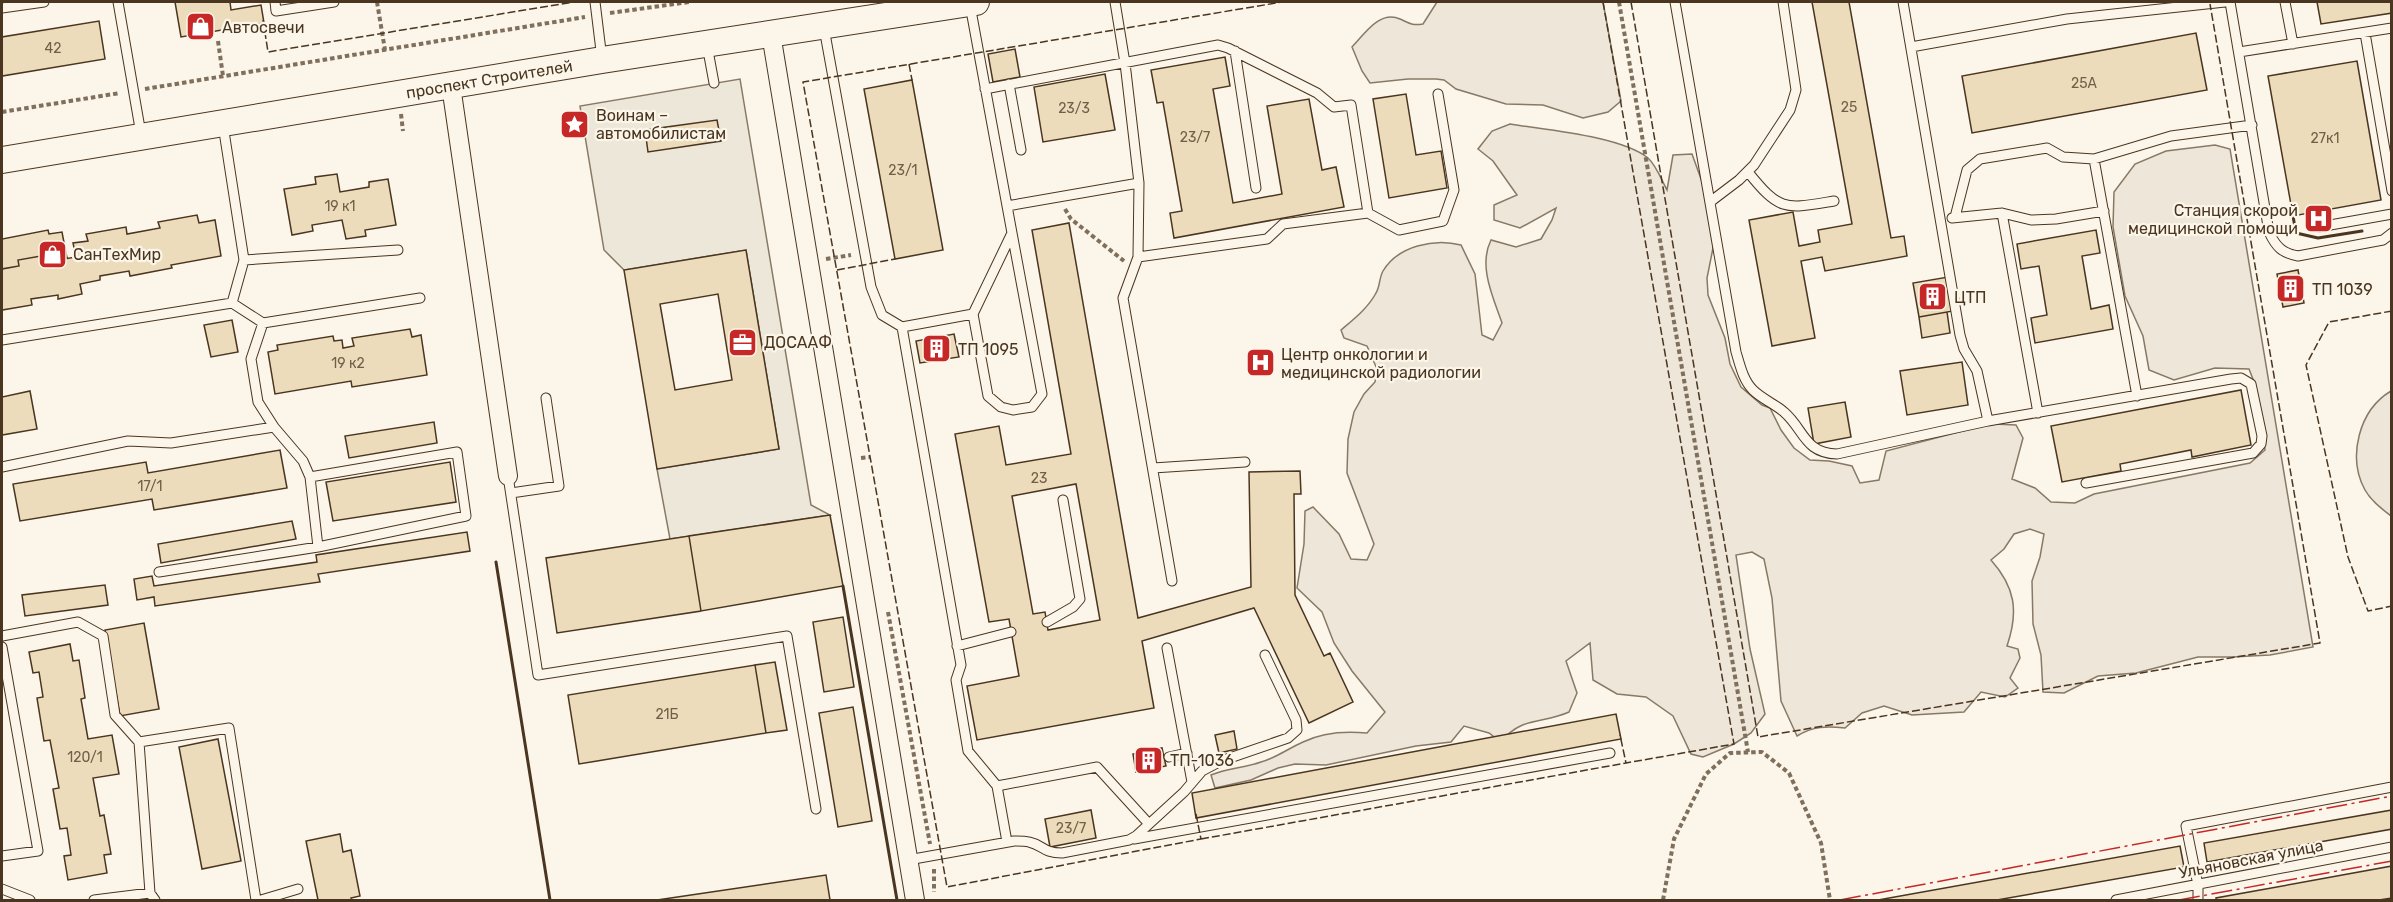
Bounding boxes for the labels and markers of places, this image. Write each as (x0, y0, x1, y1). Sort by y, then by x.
shop icon: Автосвечи (185, 11, 217, 43)
place label: Автосвечи (222, 18, 304, 37)
place label: Воинам – автомобилистам (596, 106, 726, 143)
place icon: Воинам – автомобилистам (559, 108, 591, 140)
place label: Станция скорой медицинской помощи (2128, 201, 2298, 238)
hospital icon: Станция скорой медицинской помощи (2303, 203, 2335, 235)
shop icon: СанТехМир (36, 238, 68, 270)
place label: СанТехМир (73, 245, 161, 264)
building icon: ТП 1039 (2275, 273, 2307, 305)
place label: ТП 1039 (2312, 280, 2373, 299)
building icon: ЦТП (1917, 281, 1949, 313)
place label: ЦТП (1954, 288, 1986, 307)
office icon: ДОСААФ (727, 326, 759, 358)
place label: ДОСААФ (764, 333, 832, 352)
building icon: ТП 1095 (921, 333, 953, 365)
place label: ТП 1095 (958, 340, 1019, 359)
place label: Центр онкологии и медицинской радиологии (1281, 345, 1481, 382)
hospital icon: Центр онкологии и медицинской радиологии (1244, 347, 1276, 379)
building icon: ТП-1036 (1133, 744, 1165, 776)
place label: ТП-1036 (1170, 751, 1234, 770)

